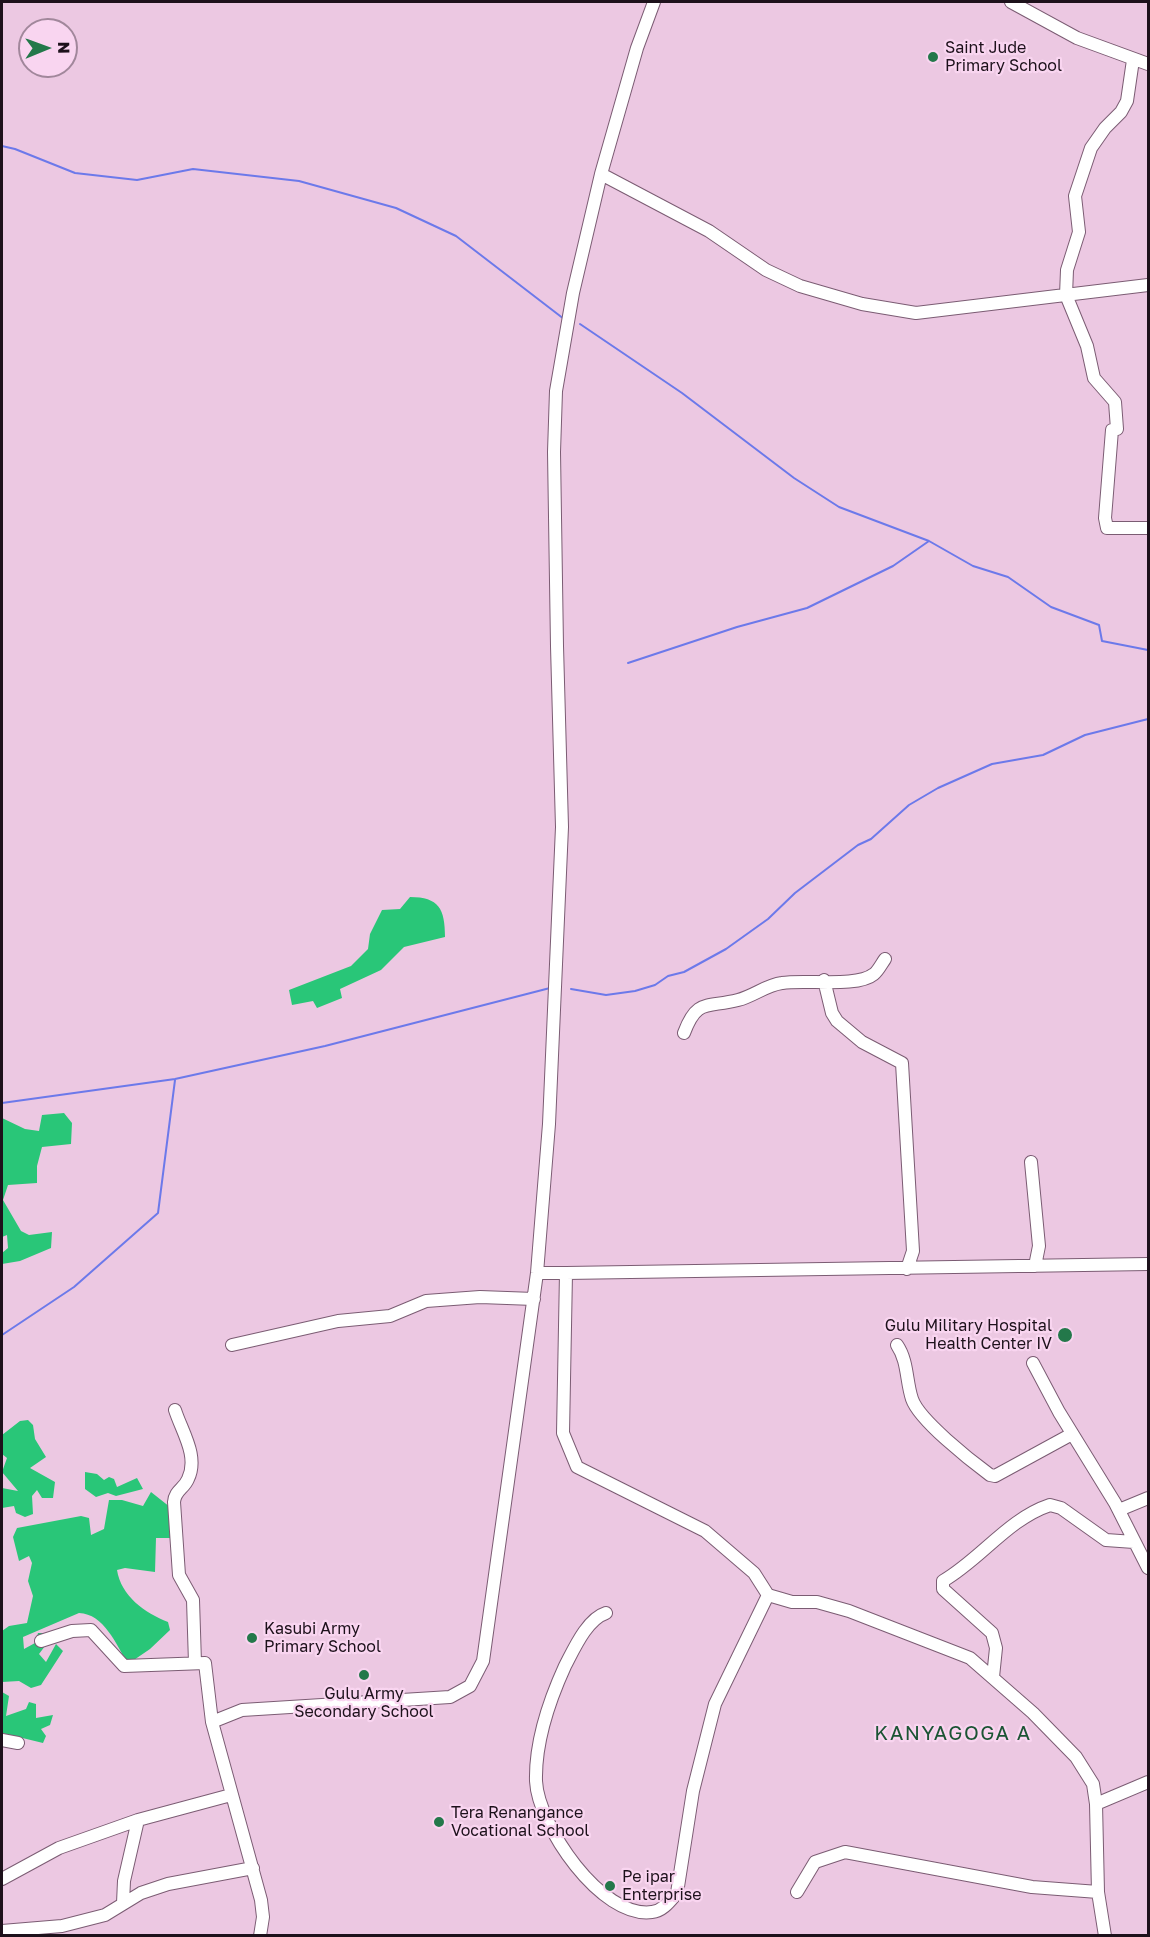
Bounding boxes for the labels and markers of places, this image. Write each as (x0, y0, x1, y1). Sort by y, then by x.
place label: Saint Jude Primary School (945, 38, 1062, 76)
marker: Saint Jude Primary School (926, 50, 940, 64)
place label: Gulu Military Hospital Health Center IV (885, 1316, 1052, 1354)
marker: Gulu Military Hospital Health Center IV (1056, 1326, 1074, 1344)
place label: Kasubi Army Primary School (264, 1619, 381, 1657)
marker: Kasubi Army Primary School (245, 1631, 259, 1645)
marker: Gulu Army Secondary School (357, 1668, 371, 1682)
place label: Gulu Army Secondary School (294, 1684, 434, 1722)
place label: Tera Renangance Vocational School (451, 1803, 589, 1841)
marker: Tera Renangance Vocational School (432, 1815, 446, 1829)
place label: Pe ipar Enterprise (622, 1867, 701, 1905)
marker: Pe ipar Enterprise (603, 1879, 617, 1893)

